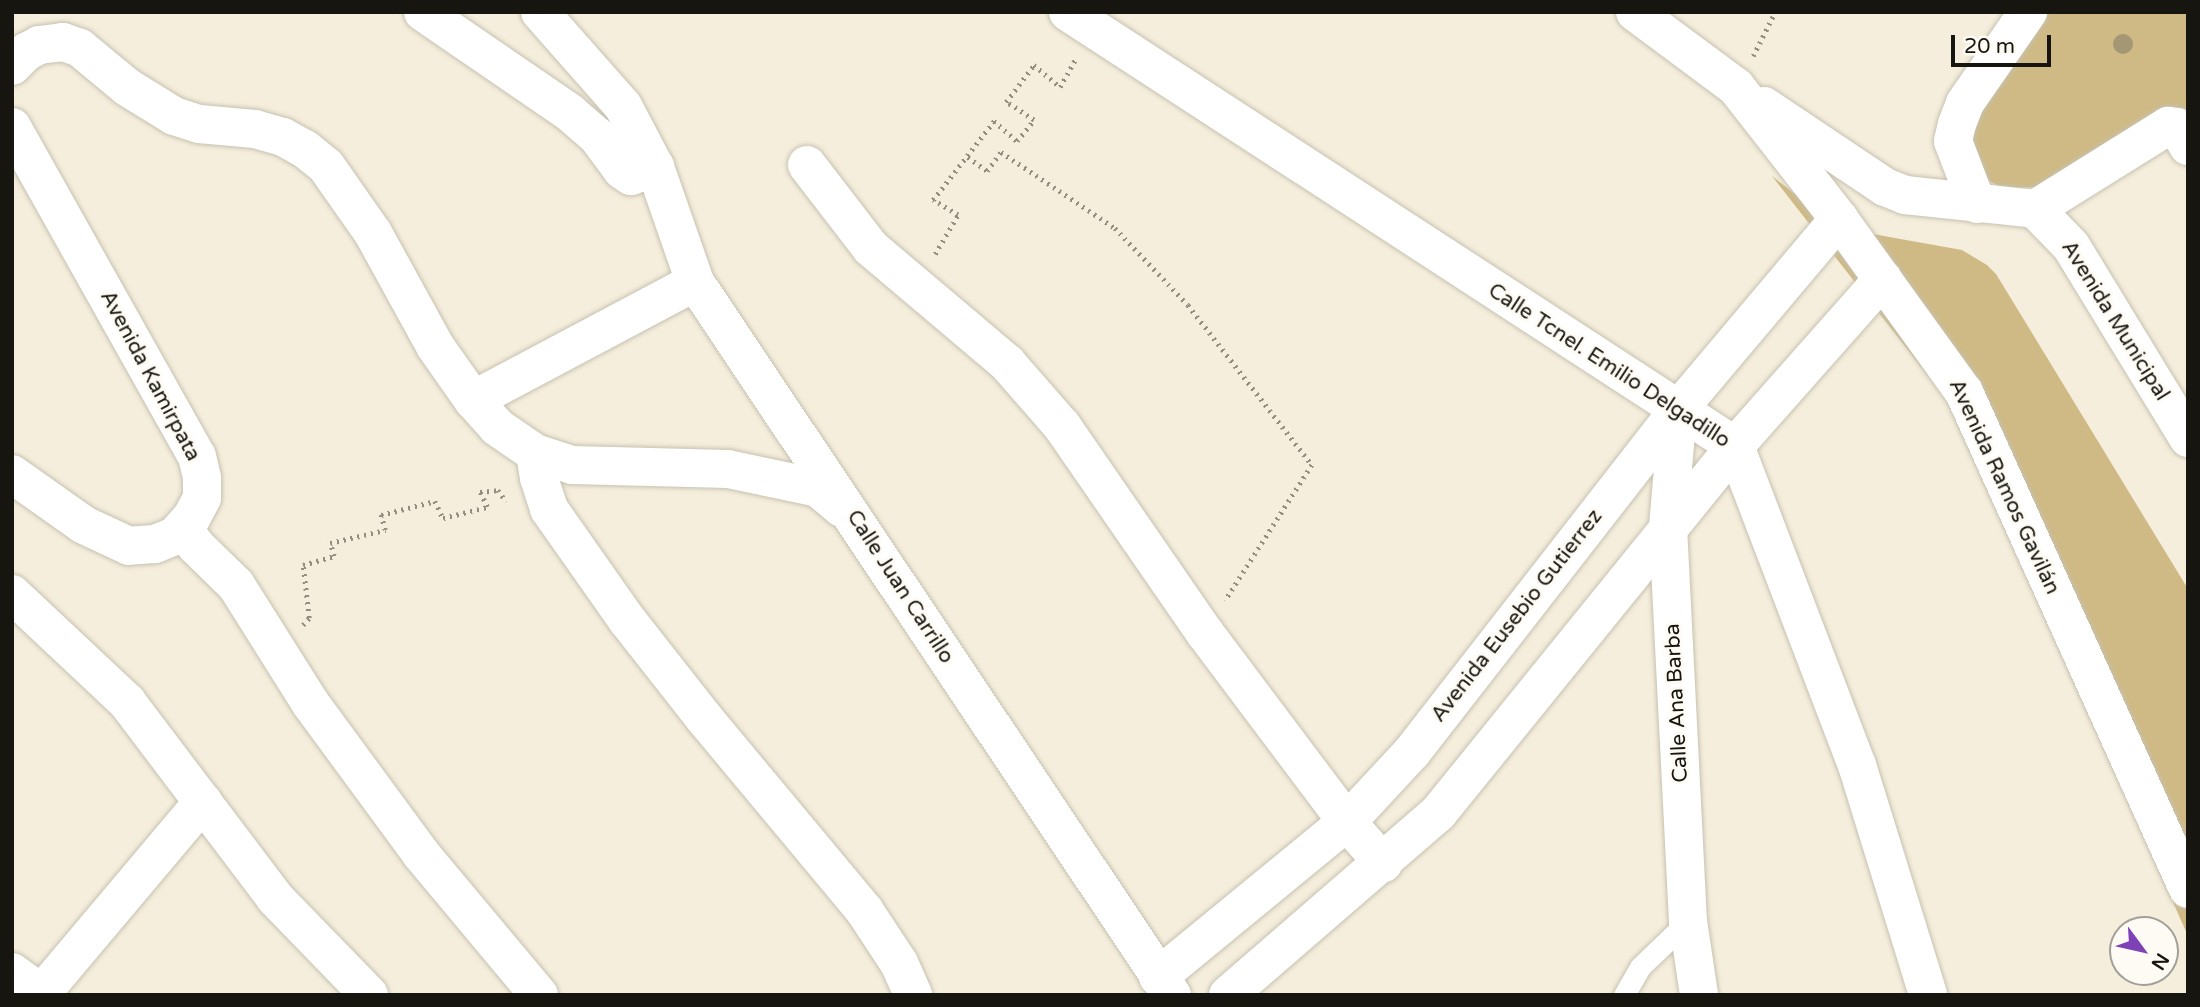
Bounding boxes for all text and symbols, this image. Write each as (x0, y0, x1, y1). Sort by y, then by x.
scale bar (1955, 21, 2055, 65)
text: 20 m (1964, 34, 2015, 59)
street label: Avenida Municipal (2056, 236, 2174, 406)
street label: Calle Tcnel. Emilio Delgadillo (1483, 278, 1735, 454)
street label: Avenida Kamirpata (94, 286, 206, 466)
street label: Avenida Ramos Gavilán (1943, 375, 2065, 599)
street label: Avenida Eusebio Gutierrez (1426, 505, 1608, 727)
street label: Calle Juan Carrillo (841, 506, 959, 668)
street label: Calle Ana Barba (1660, 623, 1694, 783)
north arrow (2109, 916, 2179, 986)
text: N (2147, 949, 2173, 974)

